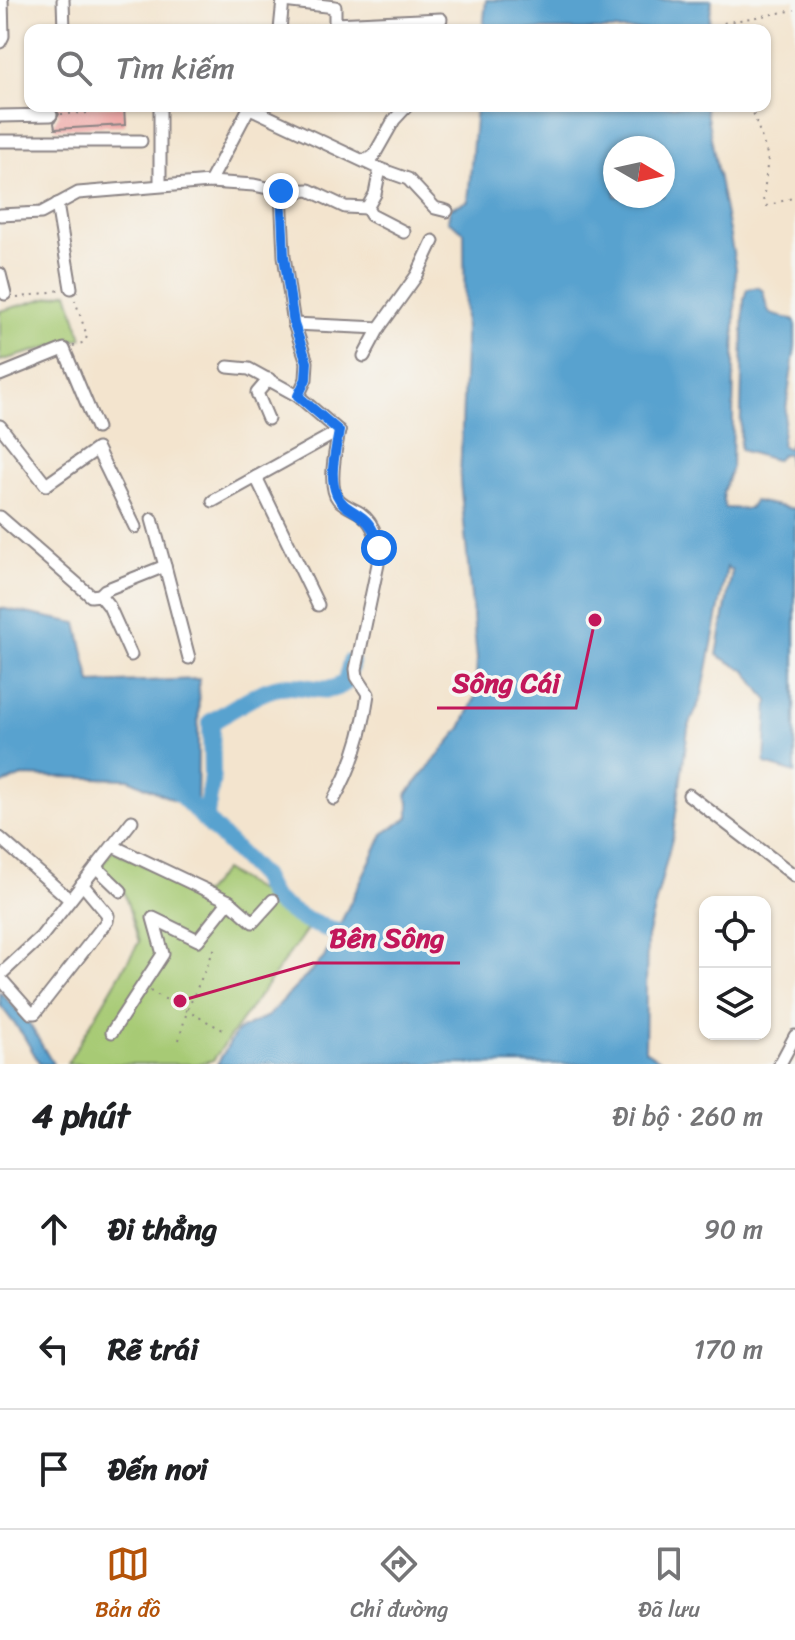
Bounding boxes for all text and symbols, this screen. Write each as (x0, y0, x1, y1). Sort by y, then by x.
search box (24, 24, 771, 112)
text: Tìm kiếm (116, 41, 234, 95)
icon: search (52, 46, 96, 90)
north arrow (603, 136, 675, 208)
route end (263, 173, 299, 209)
route start (361, 530, 397, 566)
callout: Sông Cái (437, 656, 576, 708)
text: Sông Cái (451, 658, 561, 707)
map controls (699, 896, 771, 1040)
button: locate (699, 896, 771, 968)
callout: Bên Sông (313, 911, 460, 963)
text: Bên Sông (329, 913, 445, 962)
button: layers (699, 968, 771, 1040)
text: 4 phút (32, 1086, 130, 1146)
text: Đi bộ · 260 m (613, 1093, 763, 1139)
text: Đi thẳng (108, 1202, 217, 1256)
text: 90 m (704, 1206, 763, 1252)
icon: ahead (32, 1207, 76, 1251)
text: Rẽ trái (108, 1322, 198, 1376)
text: 170 m (694, 1326, 763, 1372)
icon: left (32, 1327, 76, 1371)
text: Đến nơi (108, 1442, 207, 1496)
icon: arrive (32, 1447, 76, 1491)
tab: Bản đồ (95, 1542, 160, 1629)
tab: Chỉ đường (350, 1542, 448, 1629)
tab: Đã lưu (638, 1542, 700, 1629)

